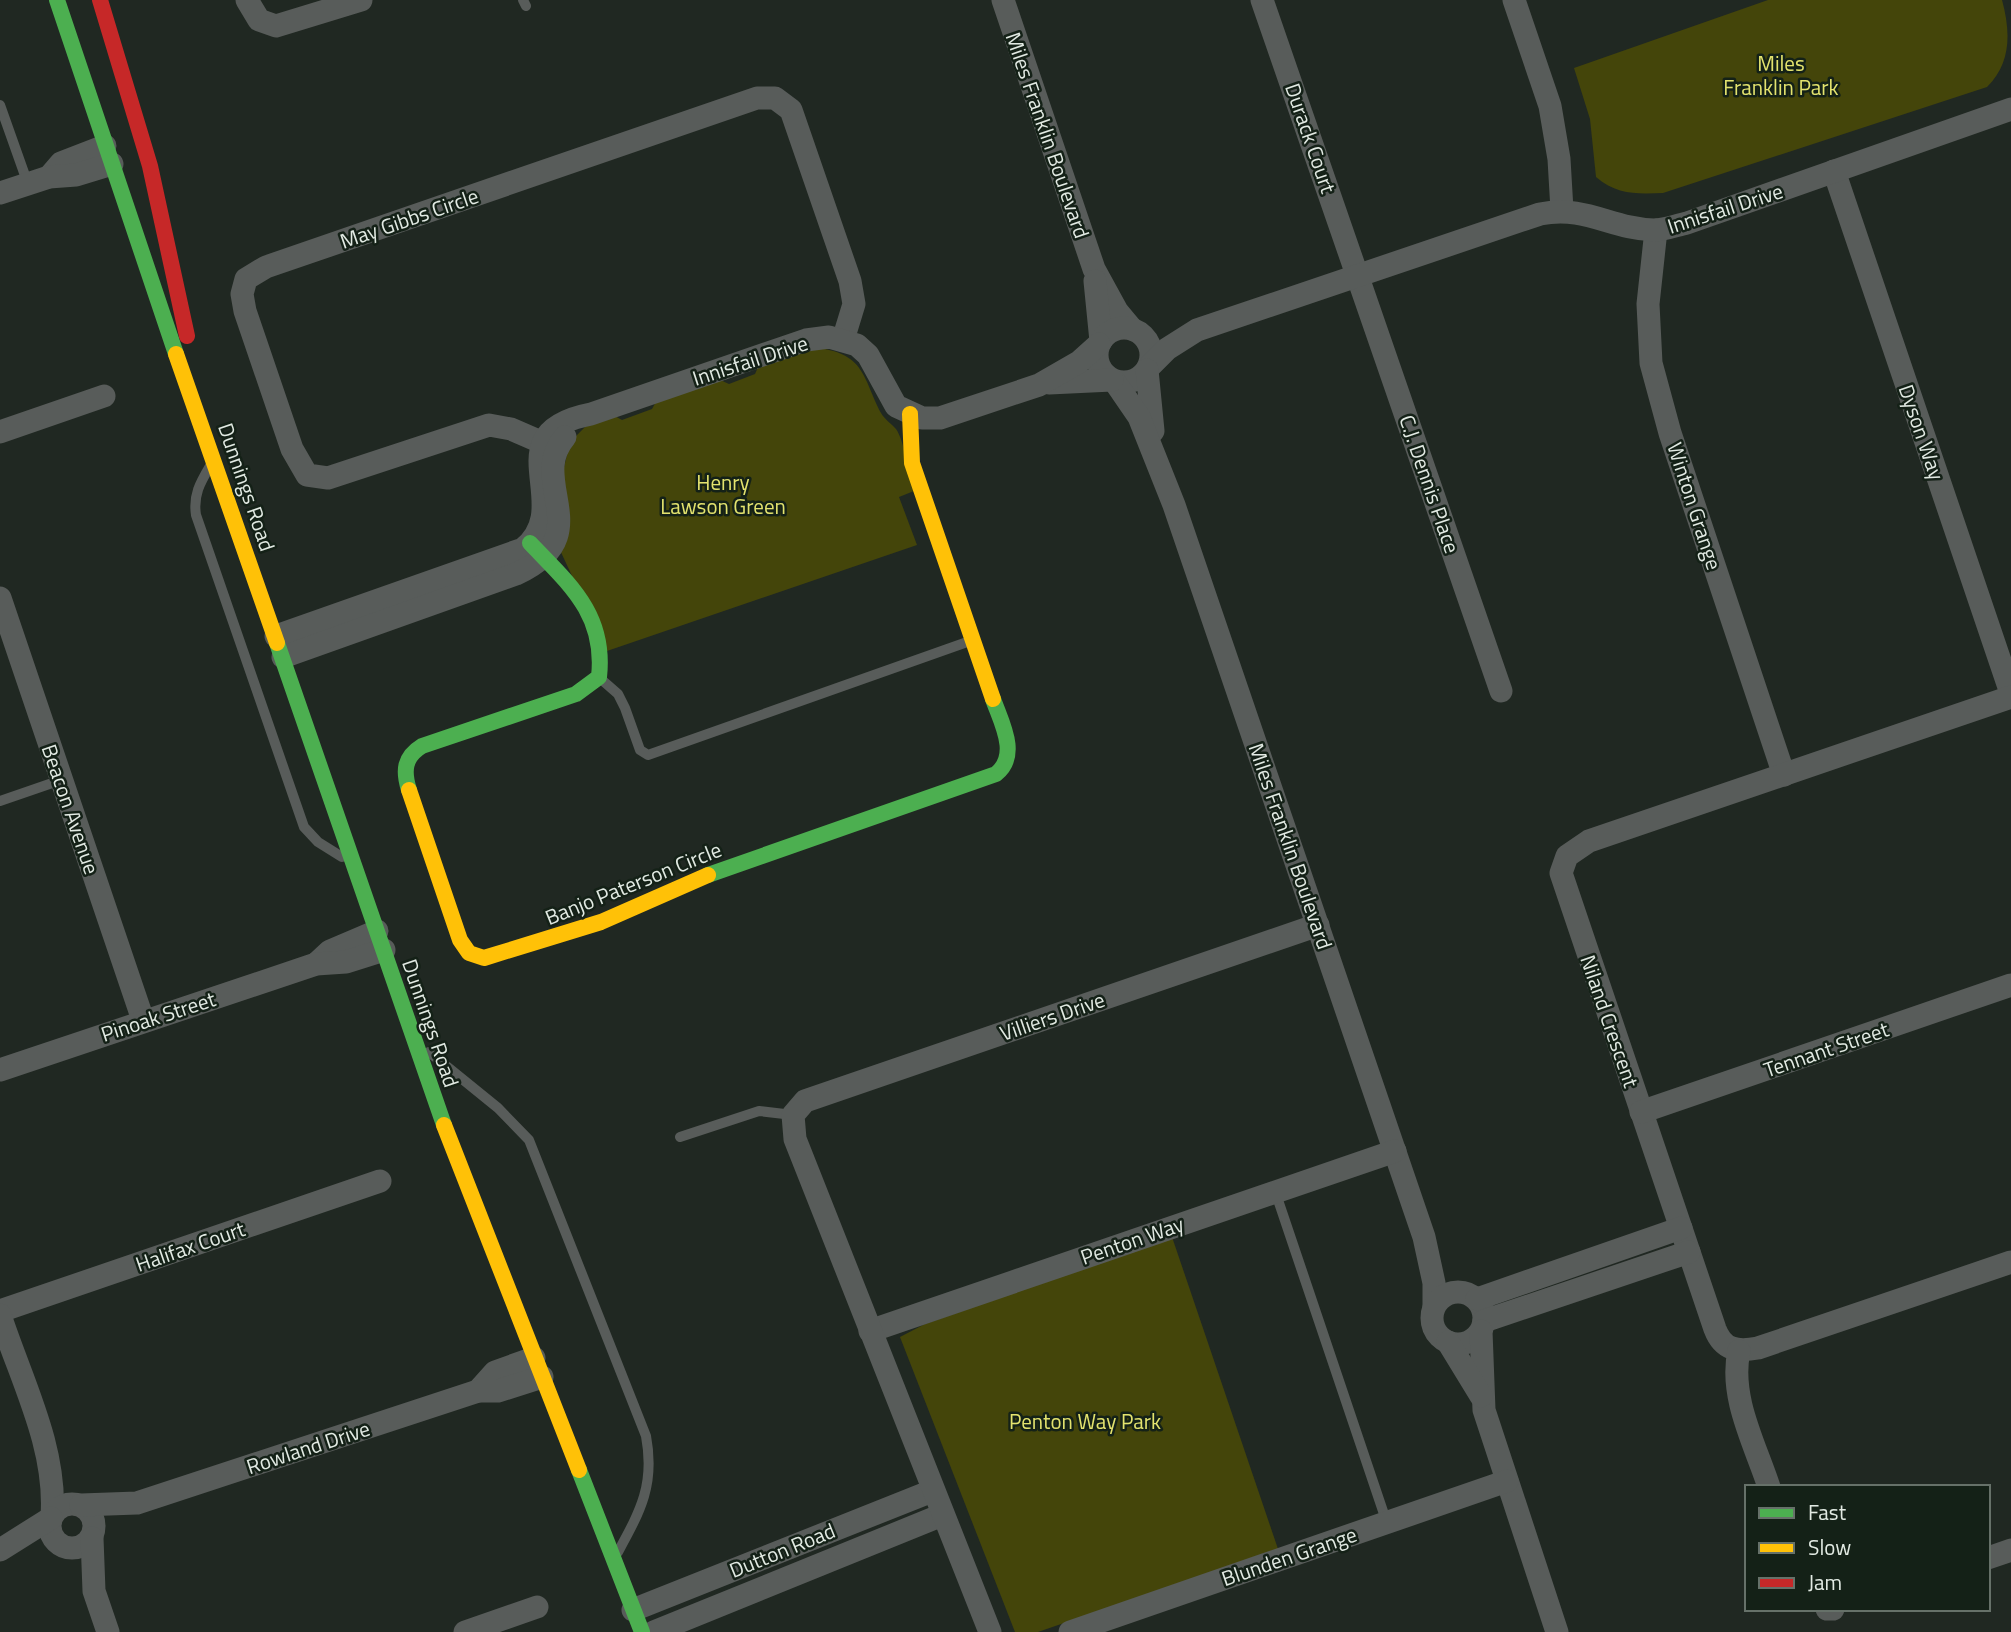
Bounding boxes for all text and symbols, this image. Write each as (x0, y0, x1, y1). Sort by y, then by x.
street label: Miles Franklin Boulevard (998, 28, 1098, 242)
park label: Miles Franklin Park (1723, 47, 1839, 103)
street label: Durack Court (1277, 79, 1345, 198)
street label: Innisfail Drive (1663, 174, 1787, 242)
street label: May Gibbs Circle (335, 179, 483, 257)
street label: Innisfail Drive (688, 326, 812, 394)
street label: Dyson Way (1891, 380, 1953, 484)
street label: C.J. Dennis Place (1391, 411, 1469, 557)
street label: Dunnings Road (210, 419, 284, 555)
street label: Winton Grange (1659, 438, 1731, 574)
park label: Henry Lawson Green (660, 466, 786, 522)
street label: Miles Franklin Boulevard (1241, 739, 1341, 953)
street label: Beacon Avenue (34, 740, 108, 878)
street label: Banjo Paterson Circle (540, 833, 726, 933)
street label: Niland Crescent (1572, 950, 1648, 1092)
street label: Dunnings Road (394, 955, 468, 1091)
street label: Pinoak Street (97, 982, 220, 1050)
street label: Villiers Drive (995, 983, 1109, 1049)
street label: Tennant Street (1759, 1012, 1893, 1085)
street label: Penton Way (1076, 1207, 1188, 1273)
street label: Halifax Court (131, 1212, 250, 1280)
park label: Penton Way Park (1009, 1405, 1161, 1437)
street label: Rowland Drive (242, 1412, 374, 1482)
legend (1745, 1485, 1990, 1611)
text: Fast (1808, 1496, 1847, 1528)
street label: Dutton Road (724, 1514, 840, 1586)
street label: Blunden Grange (1217, 1518, 1361, 1594)
text: Slow (1808, 1531, 1851, 1563)
text: Jam (1808, 1566, 1842, 1598)

